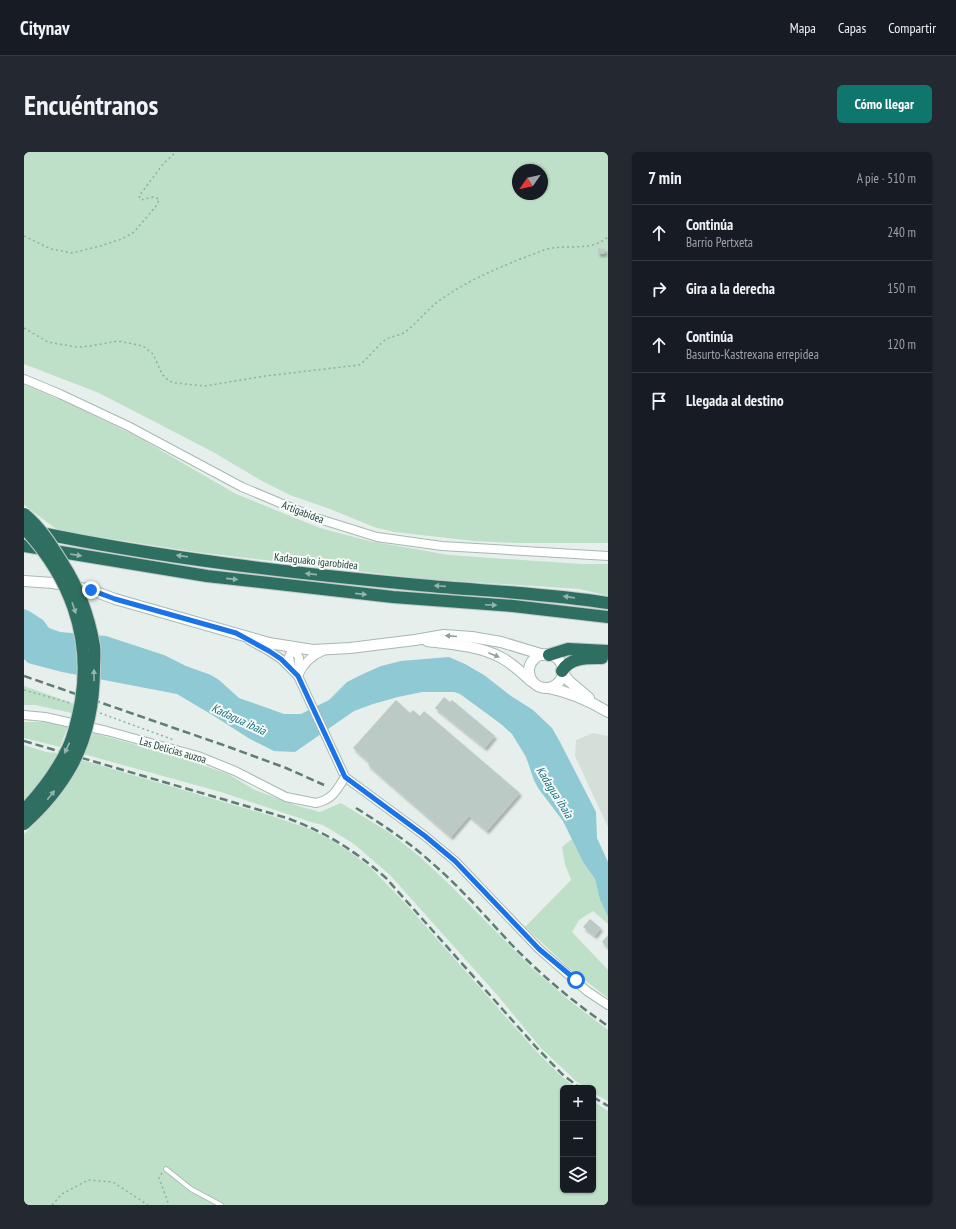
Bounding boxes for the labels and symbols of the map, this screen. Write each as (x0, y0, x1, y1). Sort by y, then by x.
north arrow (512, 164, 548, 200)
street label: Artigabidea (280, 498, 326, 526)
street label: Kadaguako igarobidea (273, 550, 359, 572)
one-way arrow (70, 552, 82, 558)
one-way arrow (176, 553, 188, 559)
one-way arrow (305, 570, 317, 577)
one-way arrow (226, 575, 238, 582)
route end (82, 581, 100, 599)
one-way arrow (434, 583, 446, 590)
one-way arrow (355, 591, 367, 597)
one-way arrow (563, 594, 576, 600)
one-way arrow (71, 602, 77, 614)
one-way arrow (485, 602, 498, 608)
one-way arrow (445, 632, 457, 639)
one-way arrow (489, 652, 500, 658)
one-way arrow (91, 668, 97, 681)
water label: Kadagua ibaia (209, 700, 270, 739)
street label: Las Delicias auzoa (138, 734, 208, 766)
one-way arrow (64, 743, 70, 754)
water label: Kadagua ibaia (533, 763, 577, 822)
one-way arrow (46, 790, 55, 801)
route start (567, 971, 585, 989)

